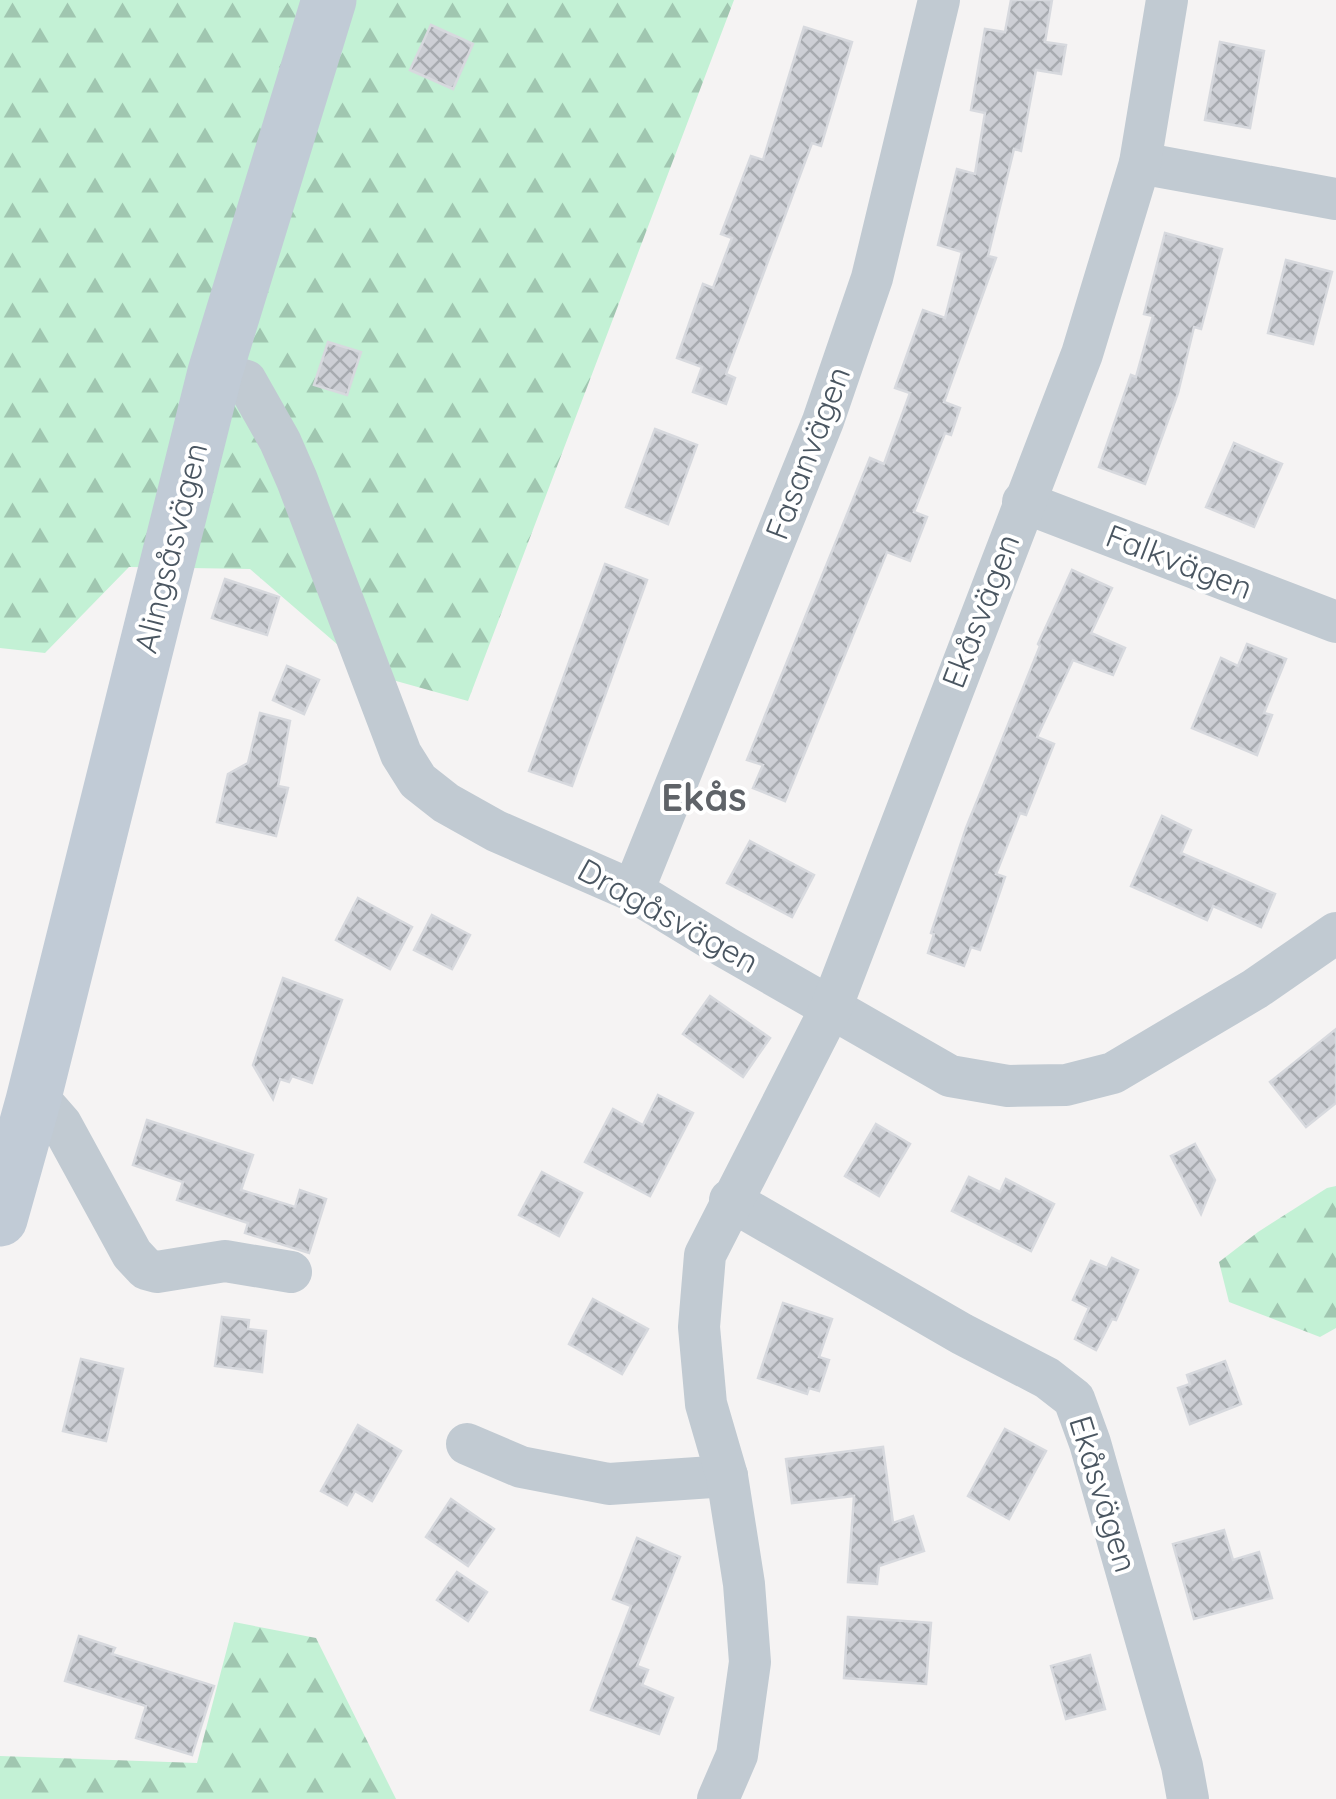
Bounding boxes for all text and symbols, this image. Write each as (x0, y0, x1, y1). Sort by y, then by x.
street label: Fasanvägen (756, 361, 858, 545)
street label: Alingsåsvägen (125, 439, 215, 657)
street label: Falkvägen (1101, 515, 1258, 607)
street label: Ekåsvägen (932, 528, 1028, 693)
district label: Ekås (661, 773, 747, 821)
street label: Dragåsvägen (571, 849, 766, 981)
street label: Ekåsvägen (1061, 1411, 1147, 1577)

